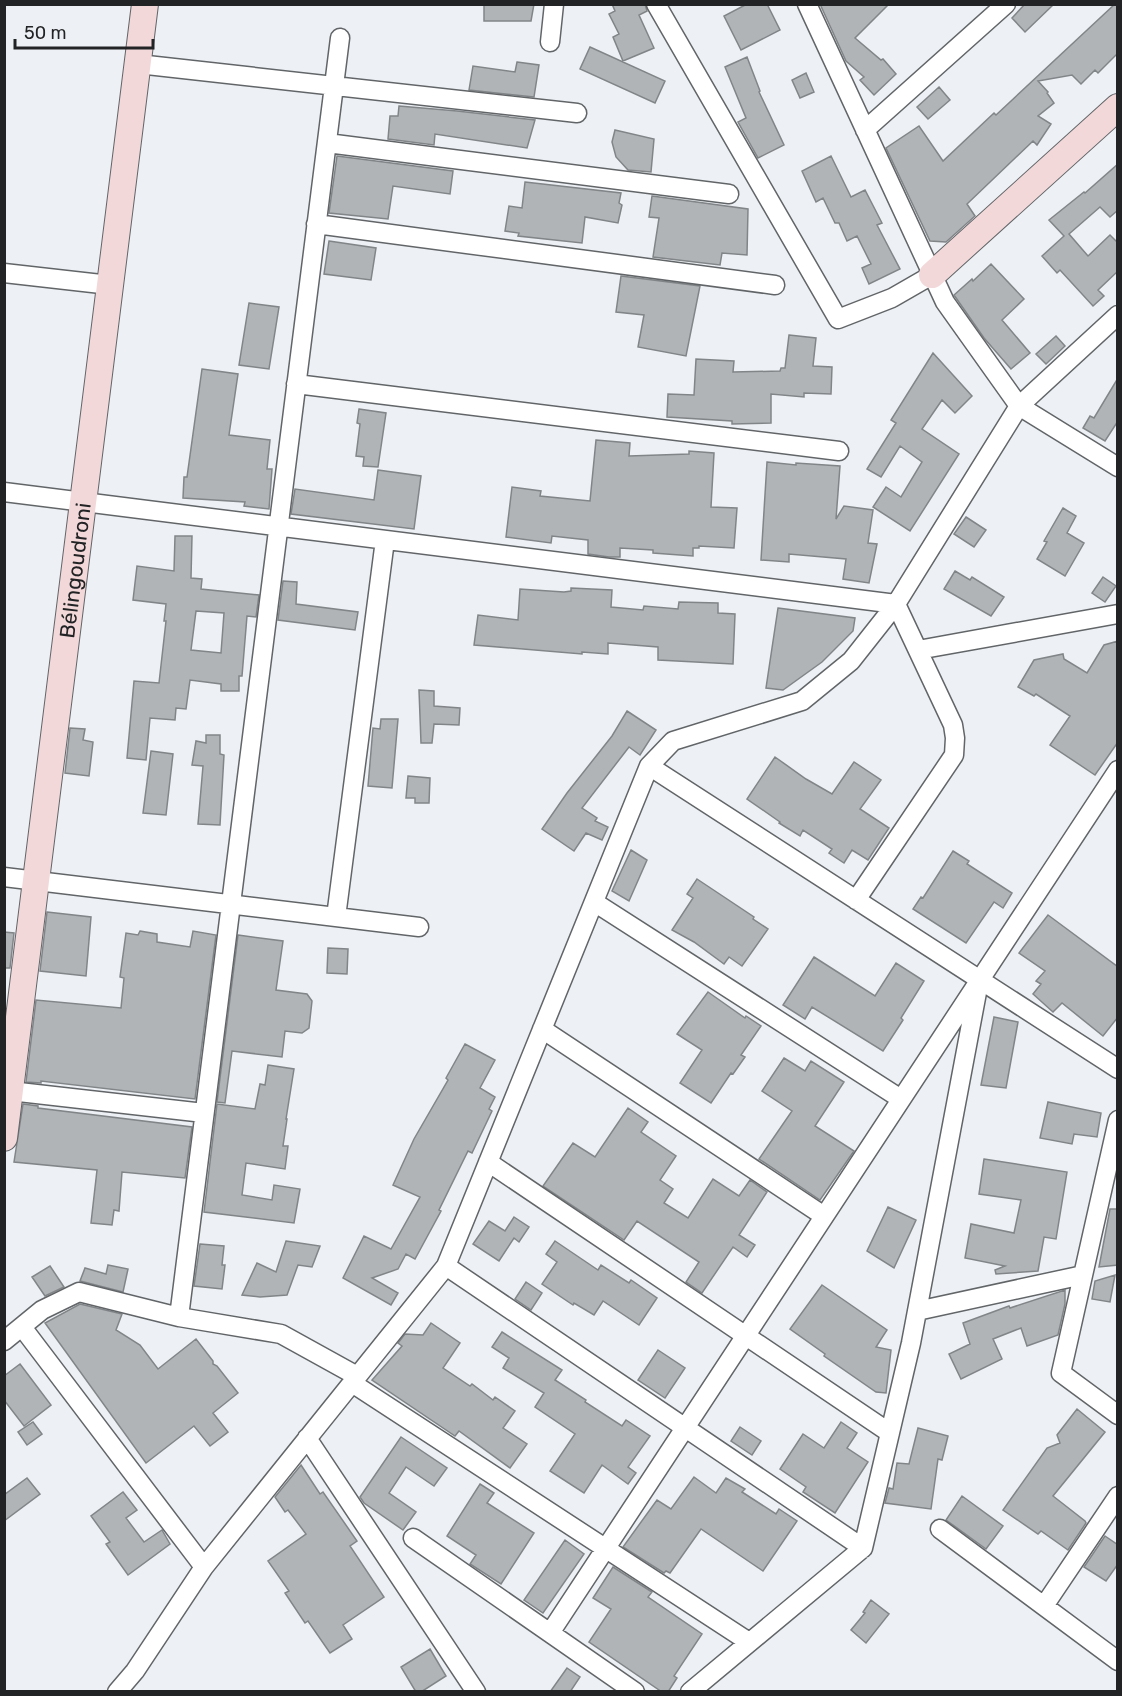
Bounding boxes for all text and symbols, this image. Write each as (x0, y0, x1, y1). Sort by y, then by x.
scale bar (15, 12, 153, 50)
text: 50 m (24, 22, 67, 44)
street label: Bélingoudroni (54, 501, 95, 639)

